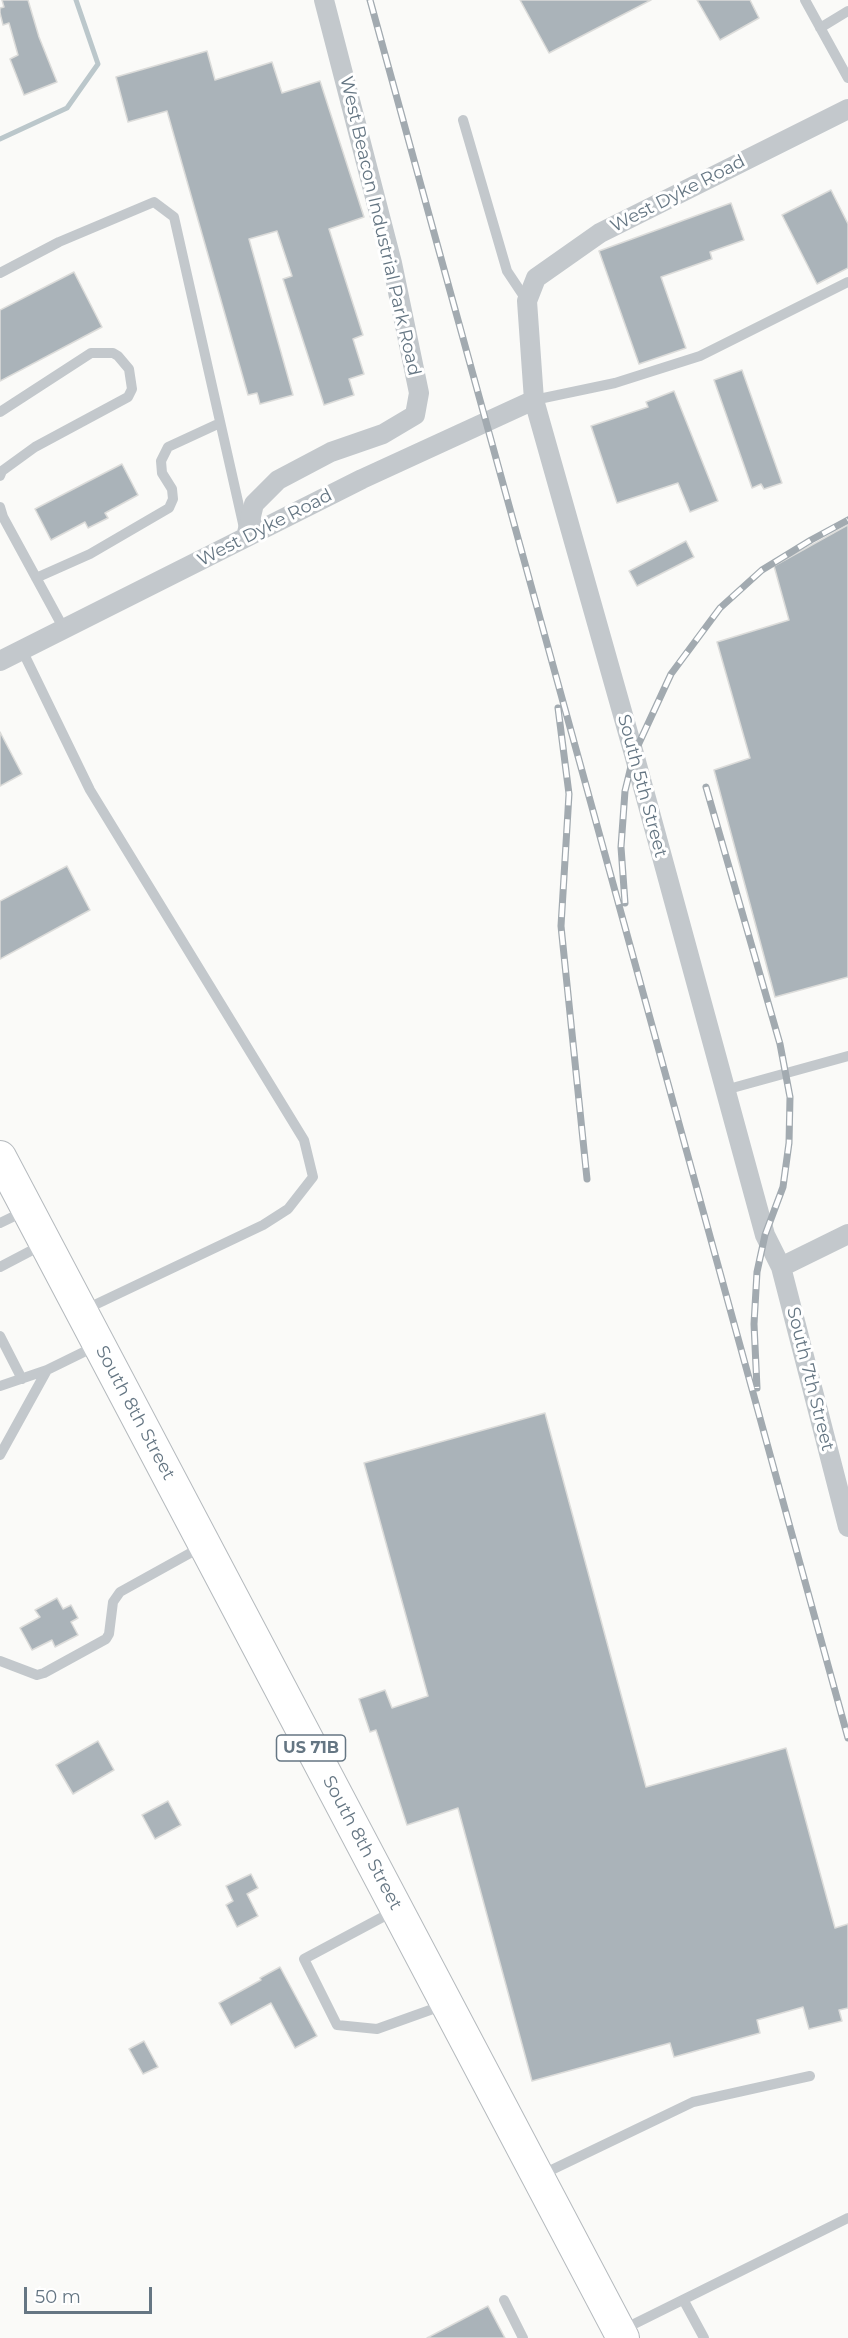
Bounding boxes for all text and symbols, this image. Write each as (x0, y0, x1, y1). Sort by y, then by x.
street label: West Beacon Industrial Park Road (335, 74, 425, 378)
street label: West Dyke Road (607, 151, 749, 237)
street label: West Dyke Road (194, 485, 336, 571)
street label: South 5th Street (612, 712, 672, 860)
street label: South 7th Street (782, 1305, 838, 1453)
street label: South 8th Street (91, 1342, 179, 1484)
road number: US 71B (276, 1735, 346, 1761)
street label: South 8th Street (318, 1772, 406, 1914)
scale bar (27, 2275, 154, 2313)
text: 50 m (35, 2286, 81, 2308)

